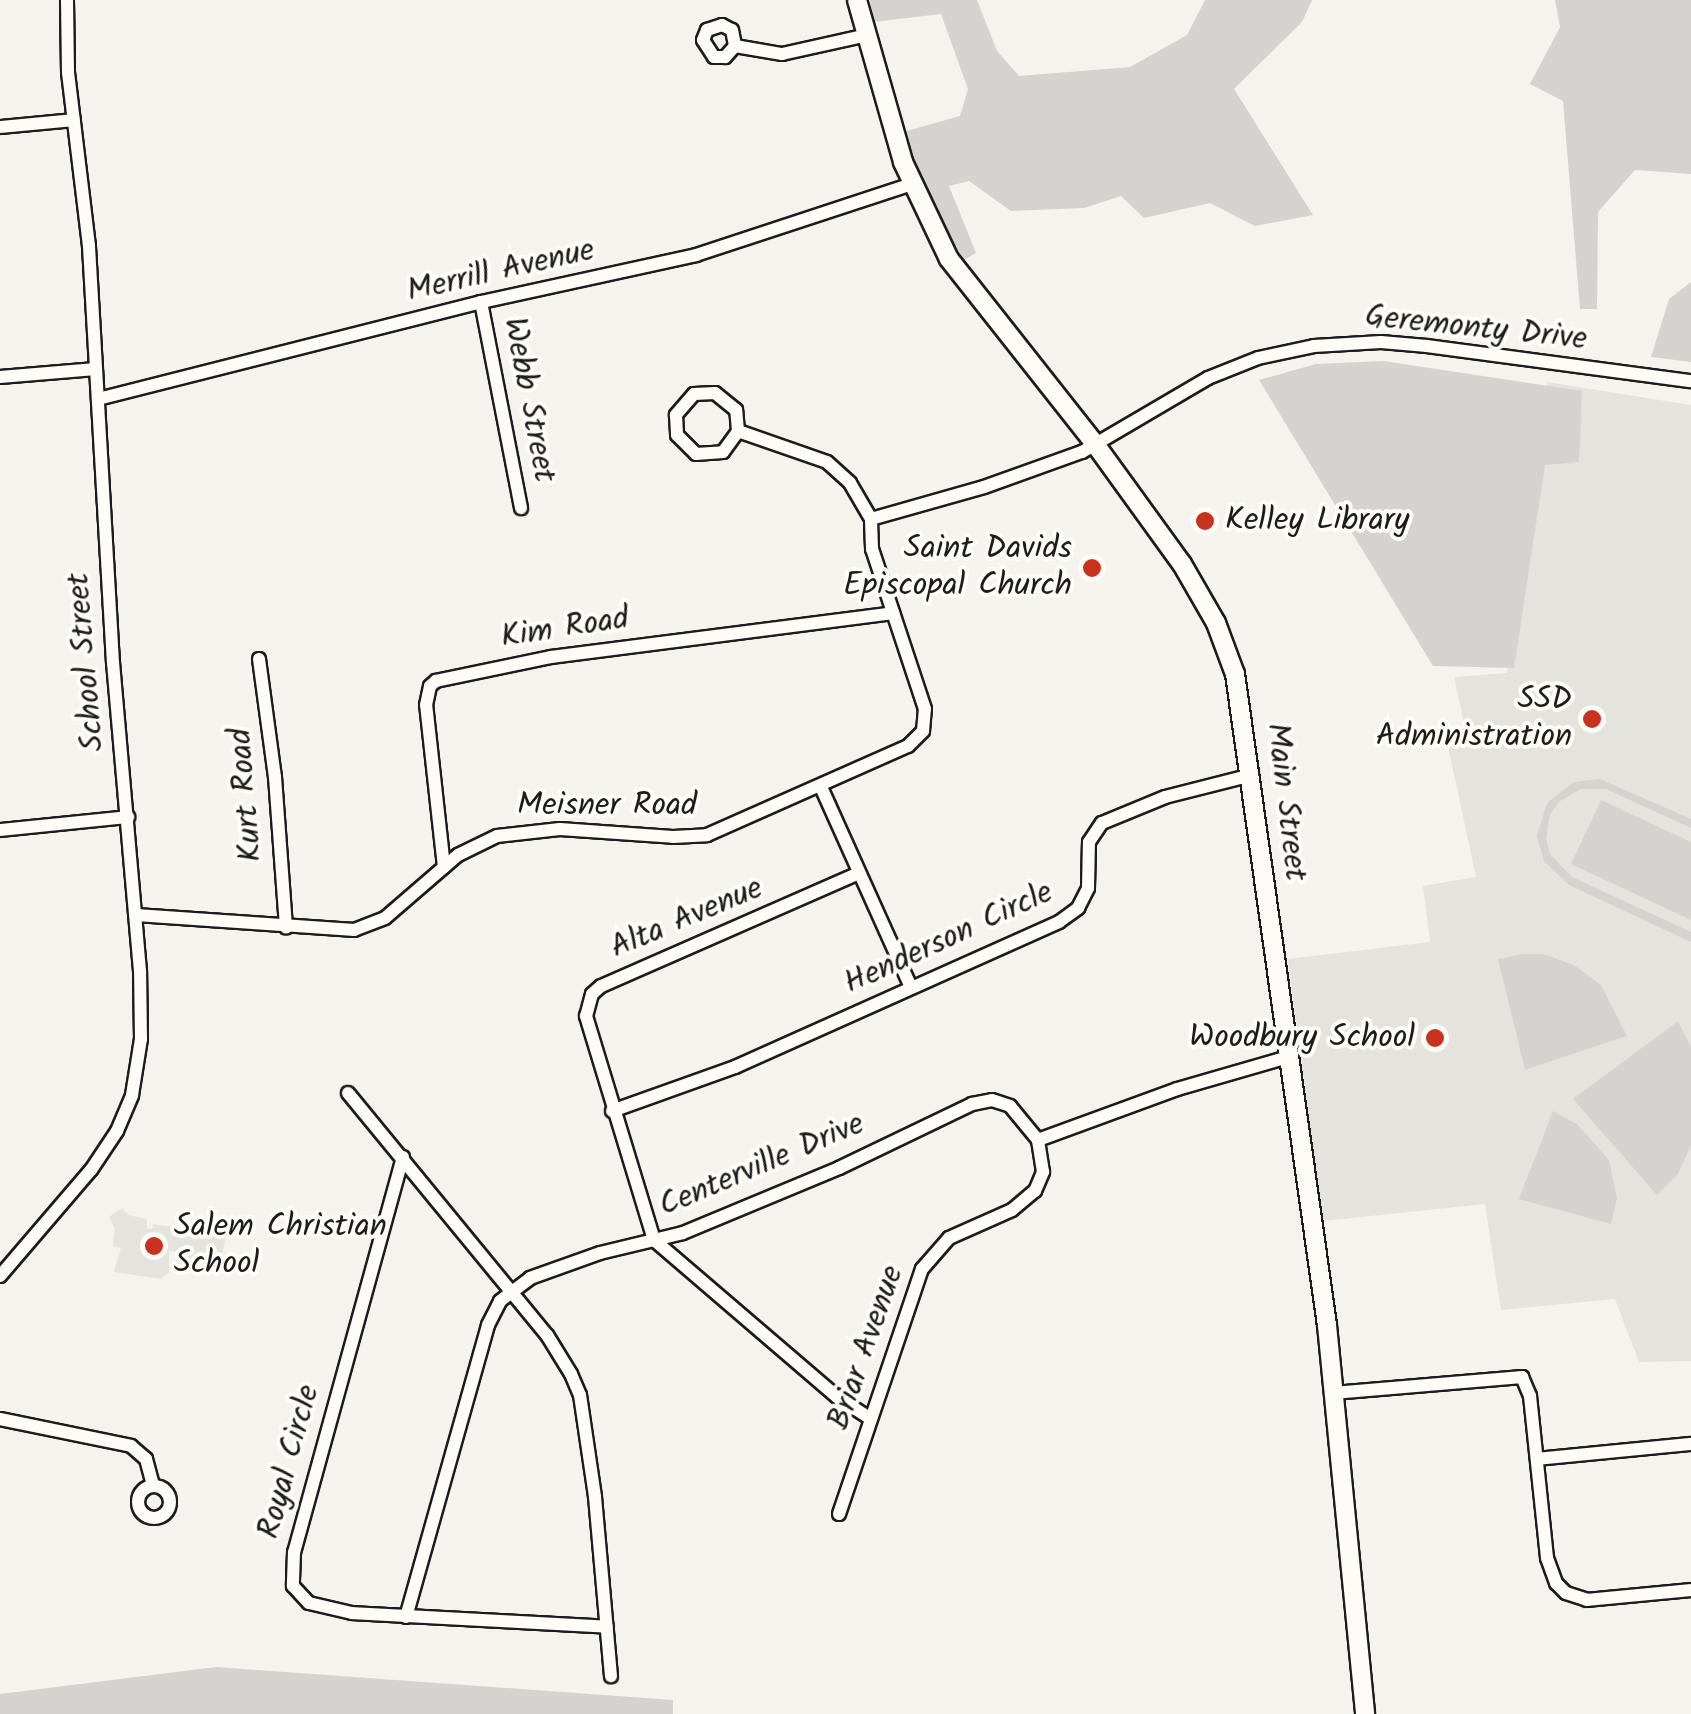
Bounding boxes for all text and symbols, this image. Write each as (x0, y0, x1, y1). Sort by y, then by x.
street label: Merrill Avenue (404, 232, 598, 312)
street label: Geremonty Drive (1363, 298, 1589, 360)
street label: Webb Street (493, 314, 563, 486)
place label: Kelley Library (1225, 502, 1409, 540)
marker: Kelley Library (1194, 510, 1216, 532)
place label: Saint Davids Episcopal Church (843, 531, 1072, 606)
marker: Saint Davids Episcopal Church (1081, 557, 1103, 579)
street label: School Street (60, 571, 114, 753)
street label: Kim Road (498, 600, 632, 658)
place label: SSD Administration (1376, 682, 1572, 757)
marker: SSD Administration (1581, 708, 1603, 730)
street label: Main Street (1256, 721, 1314, 883)
street label: Kurt Road (222, 726, 272, 864)
street label: Meisner Road (517, 787, 697, 825)
street label: Alta Avenue (605, 870, 769, 968)
street label: Henderson Circle (839, 874, 1059, 1004)
place label: Woodbury School (1189, 1019, 1415, 1057)
marker: Woodbury School (1424, 1027, 1446, 1049)
street label: Centerville Drive (654, 1106, 870, 1226)
place label: Salem Christian School (174, 1209, 387, 1284)
marker: Salem Christian School (143, 1235, 165, 1257)
street label: Briar Avenue (821, 1261, 913, 1435)
street label: Royal Circle (251, 1381, 329, 1543)

